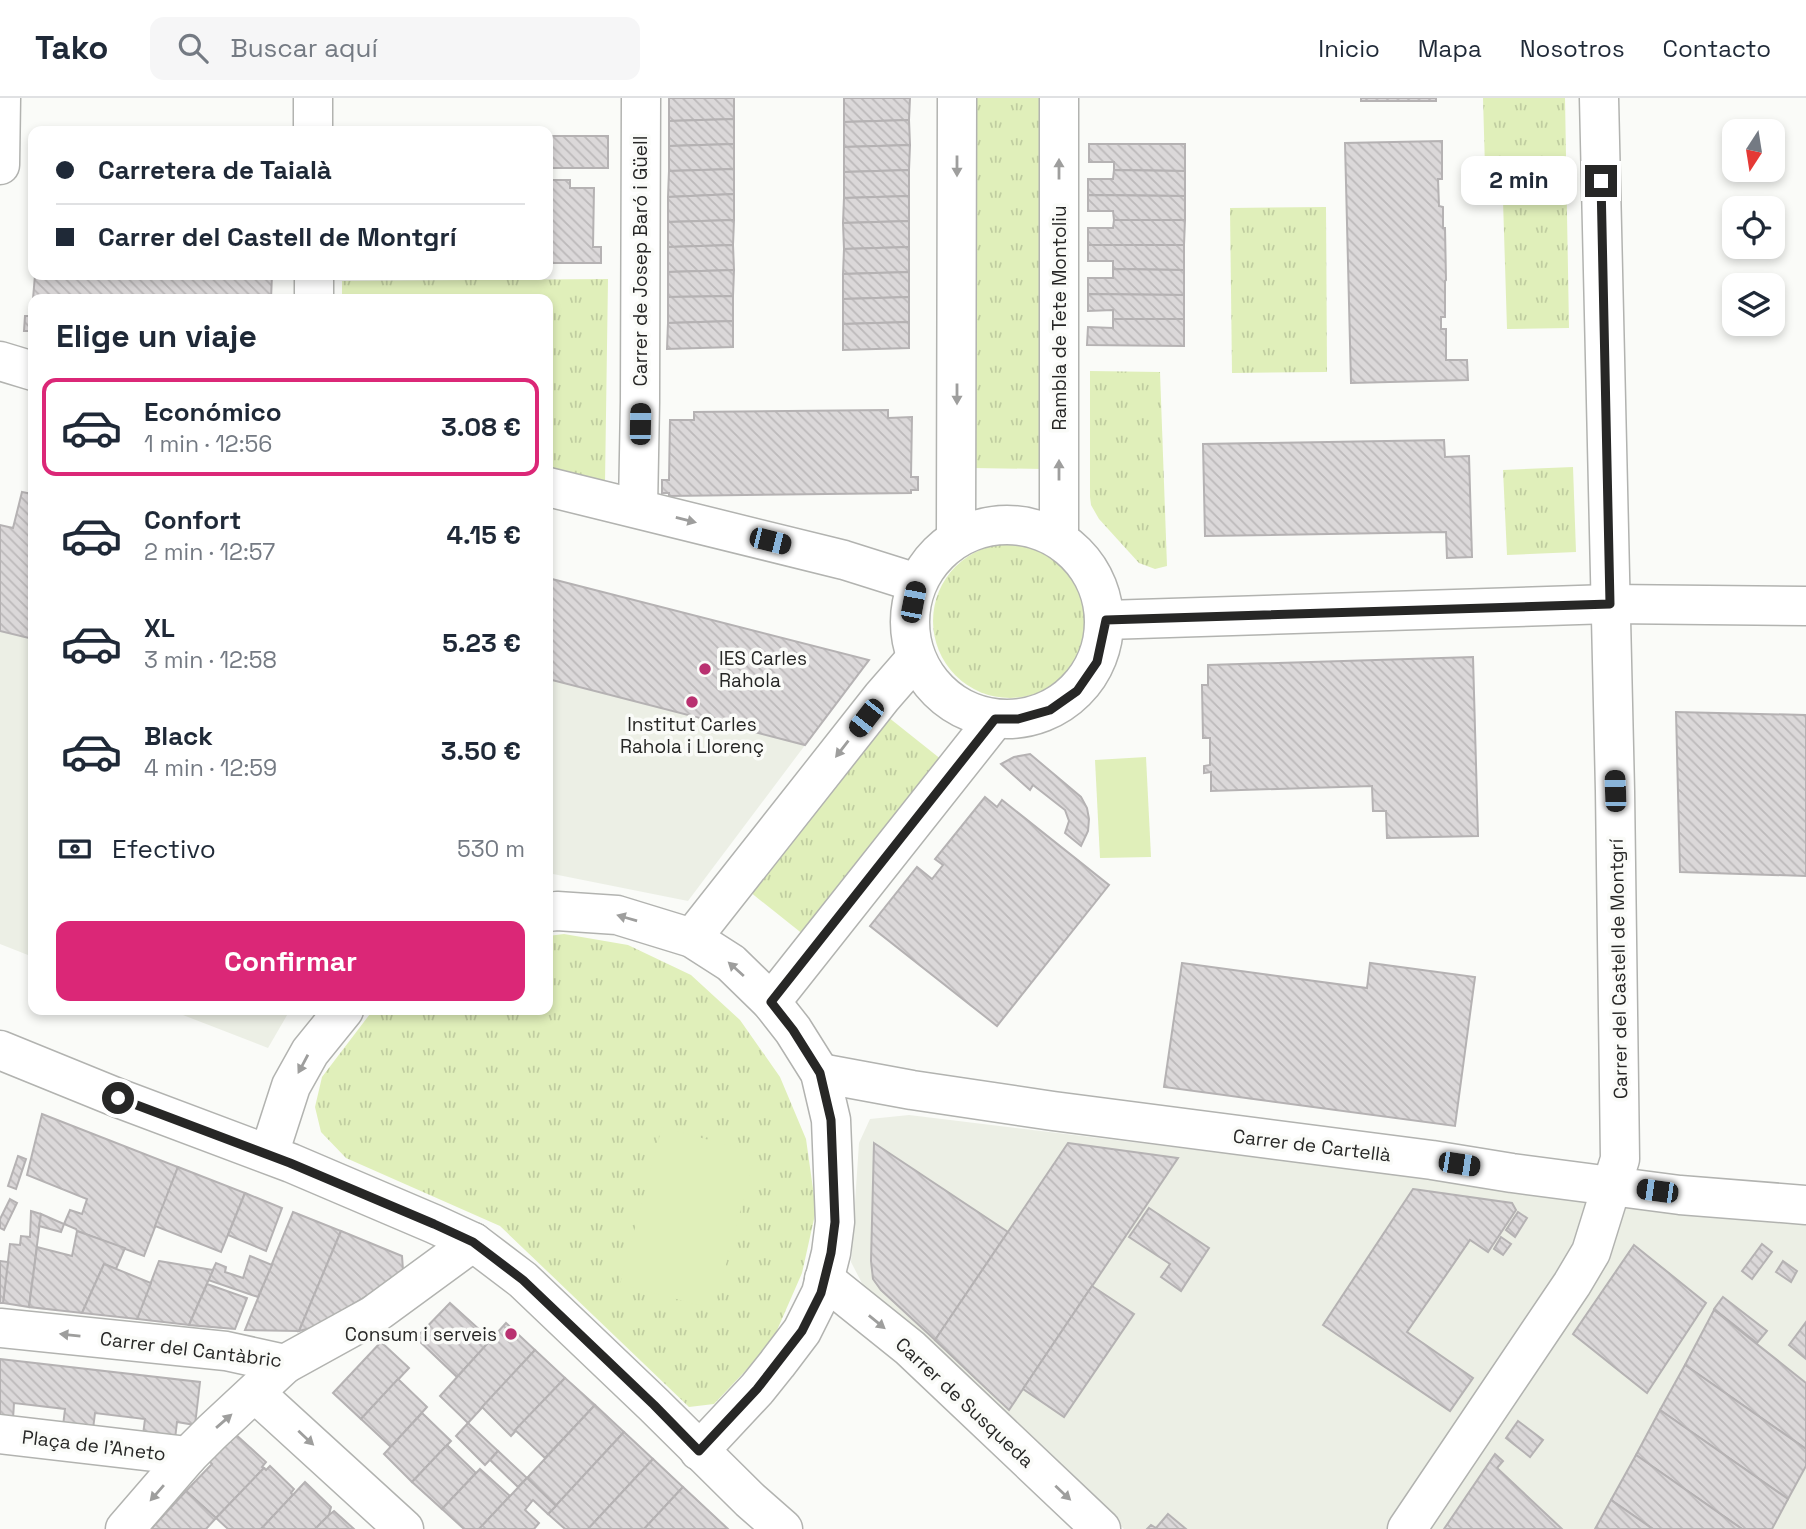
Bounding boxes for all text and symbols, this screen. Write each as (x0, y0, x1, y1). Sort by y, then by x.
search box (150, 17, 640, 80)
text: Tako (35, 27, 108, 69)
icon: search (174, 29, 212, 67)
text: Buscar aquí (230, 31, 378, 65)
text: Inicio (1318, 33, 1380, 64)
text: Mapa (1418, 33, 1482, 64)
text: Nosotros (1520, 33, 1625, 64)
text: Contacto (1663, 33, 1771, 64)
north arrow (1722, 119, 1785, 182)
map controls (1722, 119, 1785, 336)
street label: Carrer de Josep Baró i Güell (628, 136, 653, 386)
text: Carretera de Taialà (98, 153, 332, 187)
one-way arrow (951, 155, 963, 177)
callout: 2 min (1461, 156, 1576, 206)
one-way arrow (1053, 157, 1065, 179)
text: 2 min (1489, 165, 1549, 195)
route end (1585, 165, 1617, 197)
button: locate (1722, 196, 1785, 259)
street label: Rambla de Tete Montoliu (1047, 205, 1072, 431)
text: Carrer del Castell de Montgrí (98, 220, 457, 254)
button: layers (1722, 273, 1785, 336)
text: Elige un viaje (56, 316, 257, 356)
one-way arrow (951, 383, 963, 405)
text: Económico (144, 395, 282, 429)
icon: car (60, 396, 123, 459)
car (630, 403, 651, 445)
text: 3.08 € (441, 410, 521, 444)
text: 1 min · 12:56 (144, 429, 272, 459)
one-way arrow (1053, 458, 1065, 480)
text: Confort (144, 503, 241, 537)
icon: car (60, 504, 123, 567)
one-way arrow (675, 515, 697, 526)
text: 4.15 € (446, 518, 521, 552)
car (748, 526, 793, 556)
text: 2 min · 12:57 (144, 537, 275, 567)
car (899, 579, 928, 625)
text: XL (144, 611, 175, 645)
icon: car (60, 612, 123, 675)
text: 5.23 € (442, 626, 521, 660)
text: 3 min · 12:58 (144, 645, 277, 675)
place label: IES Carles Rahola (719, 646, 807, 693)
marker: IES Carles Rahola (697, 661, 713, 677)
marker: Institut Carles Rahola i Llorenç (684, 694, 700, 710)
car (845, 695, 888, 741)
place label: Institut Carles Rahola i Llorenç (620, 712, 764, 759)
text: Black (144, 719, 213, 753)
icon: car (60, 720, 123, 783)
text: 3.50 € (441, 734, 521, 768)
one-way arrow (834, 739, 849, 757)
text: 4 min · 12:59 (144, 753, 277, 783)
car (1604, 770, 1627, 812)
icon: cash (56, 830, 94, 868)
text: Efectivo (112, 832, 216, 866)
text: 530 m (457, 834, 525, 864)
street label: Carrer del Castell de Montgrí (1604, 838, 1633, 1099)
one-way arrow (616, 912, 638, 923)
button: Confirmar (56, 921, 525, 1001)
one-way arrow (727, 961, 745, 977)
one-way arrow (297, 1054, 309, 1074)
route start (102, 1082, 134, 1114)
street label: Carrer de Cartellà (1232, 1123, 1392, 1168)
car (1437, 1150, 1482, 1178)
car (1635, 1178, 1680, 1204)
one-way arrow (869, 1314, 886, 1329)
place label: Consum i serveis (345, 1322, 497, 1347)
street label: Carrer del Cantàbric (99, 1326, 283, 1373)
marker: Consum i serveis (503, 1326, 519, 1342)
one-way arrow (59, 1330, 81, 1341)
street label: Carrer de Susqueda (890, 1332, 1039, 1473)
one-way arrow (216, 1414, 233, 1429)
street label: Plaça de l'Aneto (21, 1424, 167, 1467)
one-way arrow (297, 1430, 314, 1446)
one-way arrow (150, 1484, 165, 1501)
one-way arrow (1054, 1484, 1071, 1500)

